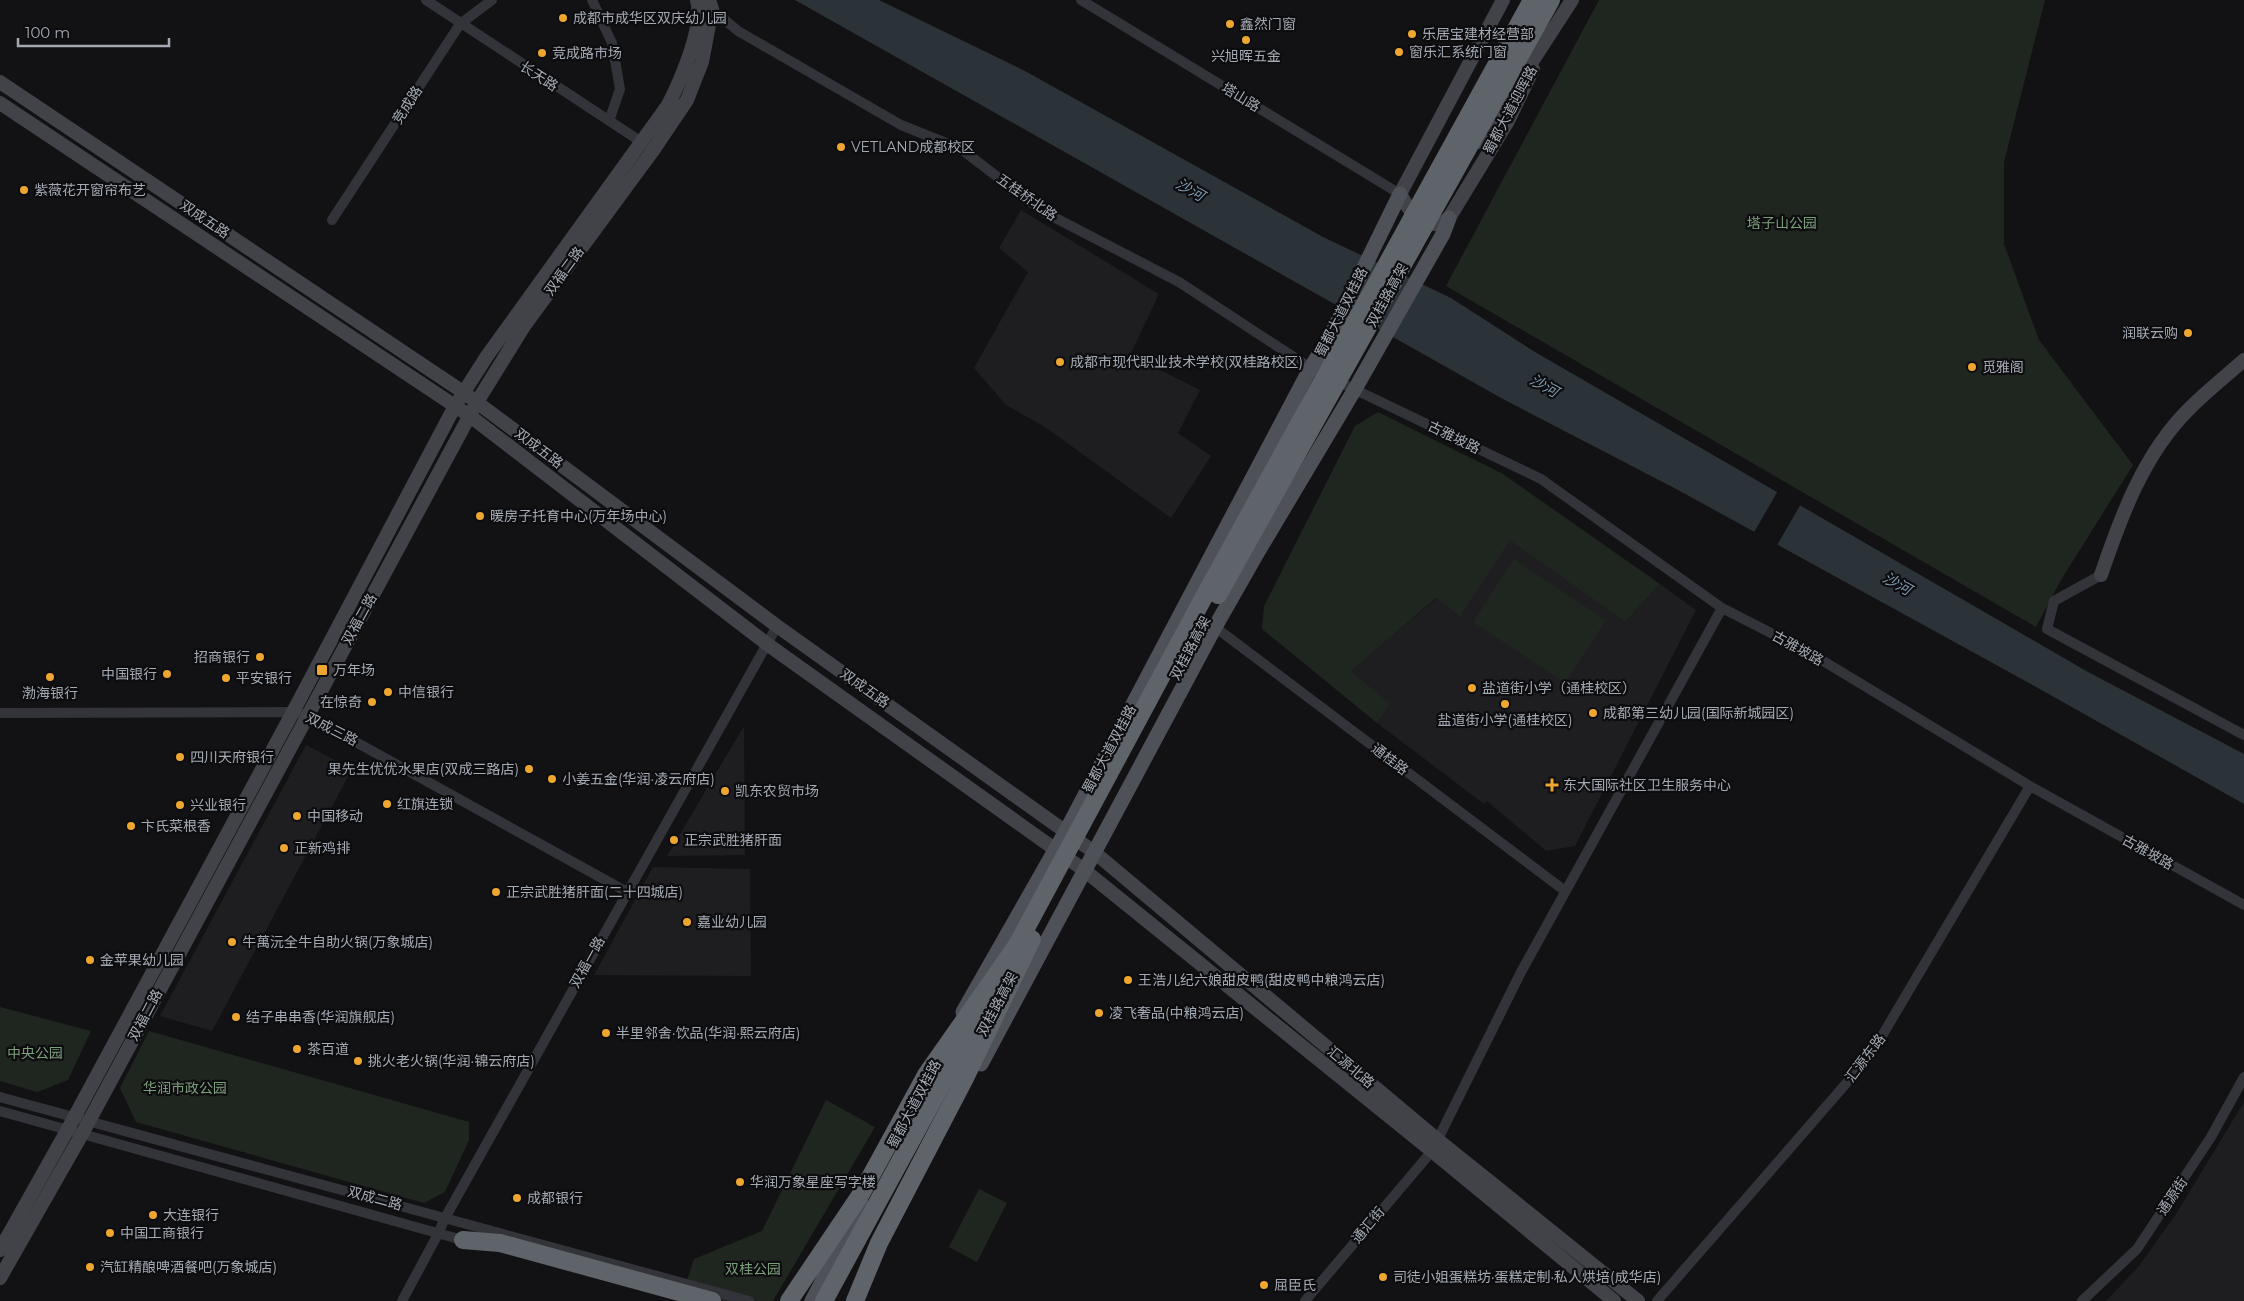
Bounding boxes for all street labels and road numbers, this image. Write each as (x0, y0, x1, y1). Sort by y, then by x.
street label: 长天路 (516, 57, 562, 95)
street label: 蜀都大道迎晖路 (1479, 63, 1541, 157)
street label: 塔山路 (1218, 78, 1264, 116)
street label: 竞成路 (388, 82, 426, 128)
street label: 五桂桥北路 (993, 170, 1061, 224)
street label: 双成五路 (177, 196, 233, 242)
street label: 双福二路 (540, 243, 588, 299)
street label: 双桂路高架 (1362, 260, 1412, 330)
street label: 蜀都大道双桂路 (1311, 264, 1371, 360)
street label: 古雅坡路 (1425, 417, 1483, 457)
street label: 双成五路 (511, 424, 567, 472)
street label: 双福二路 (338, 590, 380, 648)
street label: 双桂路高架 (1166, 613, 1214, 683)
street label: 古雅坡路 (1769, 627, 1827, 669)
street label: 双成五路 (837, 665, 893, 711)
street label: 蜀都大道双桂路 (1078, 702, 1140, 796)
street label: 双成三路 (303, 708, 361, 750)
street label: 通桂路 (1368, 739, 1412, 779)
street label: 古雅坡路 (2119, 831, 2177, 873)
street label: 双福一路 (566, 933, 608, 991)
street label: 双桂路高架 (973, 969, 1021, 1039)
street label: 双福二路 (124, 986, 166, 1044)
street label: 汇源东路 (1841, 1030, 1889, 1086)
street label: 汇源北路 (1324, 1042, 1378, 1092)
street label: 蜀都大道双桂路 (883, 1057, 945, 1151)
street label: 通源街 (2153, 1174, 2191, 1218)
street label: 双成二路 (346, 1182, 404, 1214)
street label: 通汇街 (1348, 1203, 1388, 1247)

